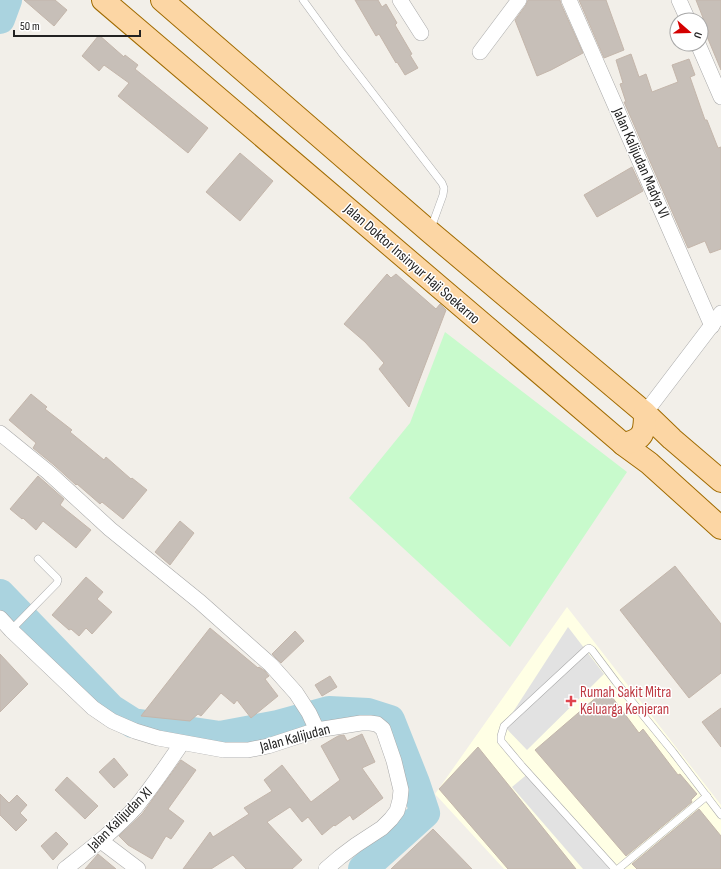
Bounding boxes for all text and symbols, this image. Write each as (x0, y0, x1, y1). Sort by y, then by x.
scale bar (14, 12, 140, 38)
north arrow (669, 12, 709, 52)
text: 50 m (20, 19, 40, 34)
text: U (691, 30, 705, 40)
street label: Jalan Kalijudan Madya VI (608, 104, 674, 221)
street label: Jalan Doktor Insinyur Haji Soekarno (339, 199, 484, 328)
place label: Rumah Sakit Mitra Keluarga Kenjeran (580, 683, 671, 719)
marker: Rumah Sakit Mitra Keluarga Kenjeran (565, 695, 577, 707)
street label: Jalan Kalijudan (257, 720, 332, 757)
street label: Jalan Kalijudan XI (83, 783, 156, 856)

